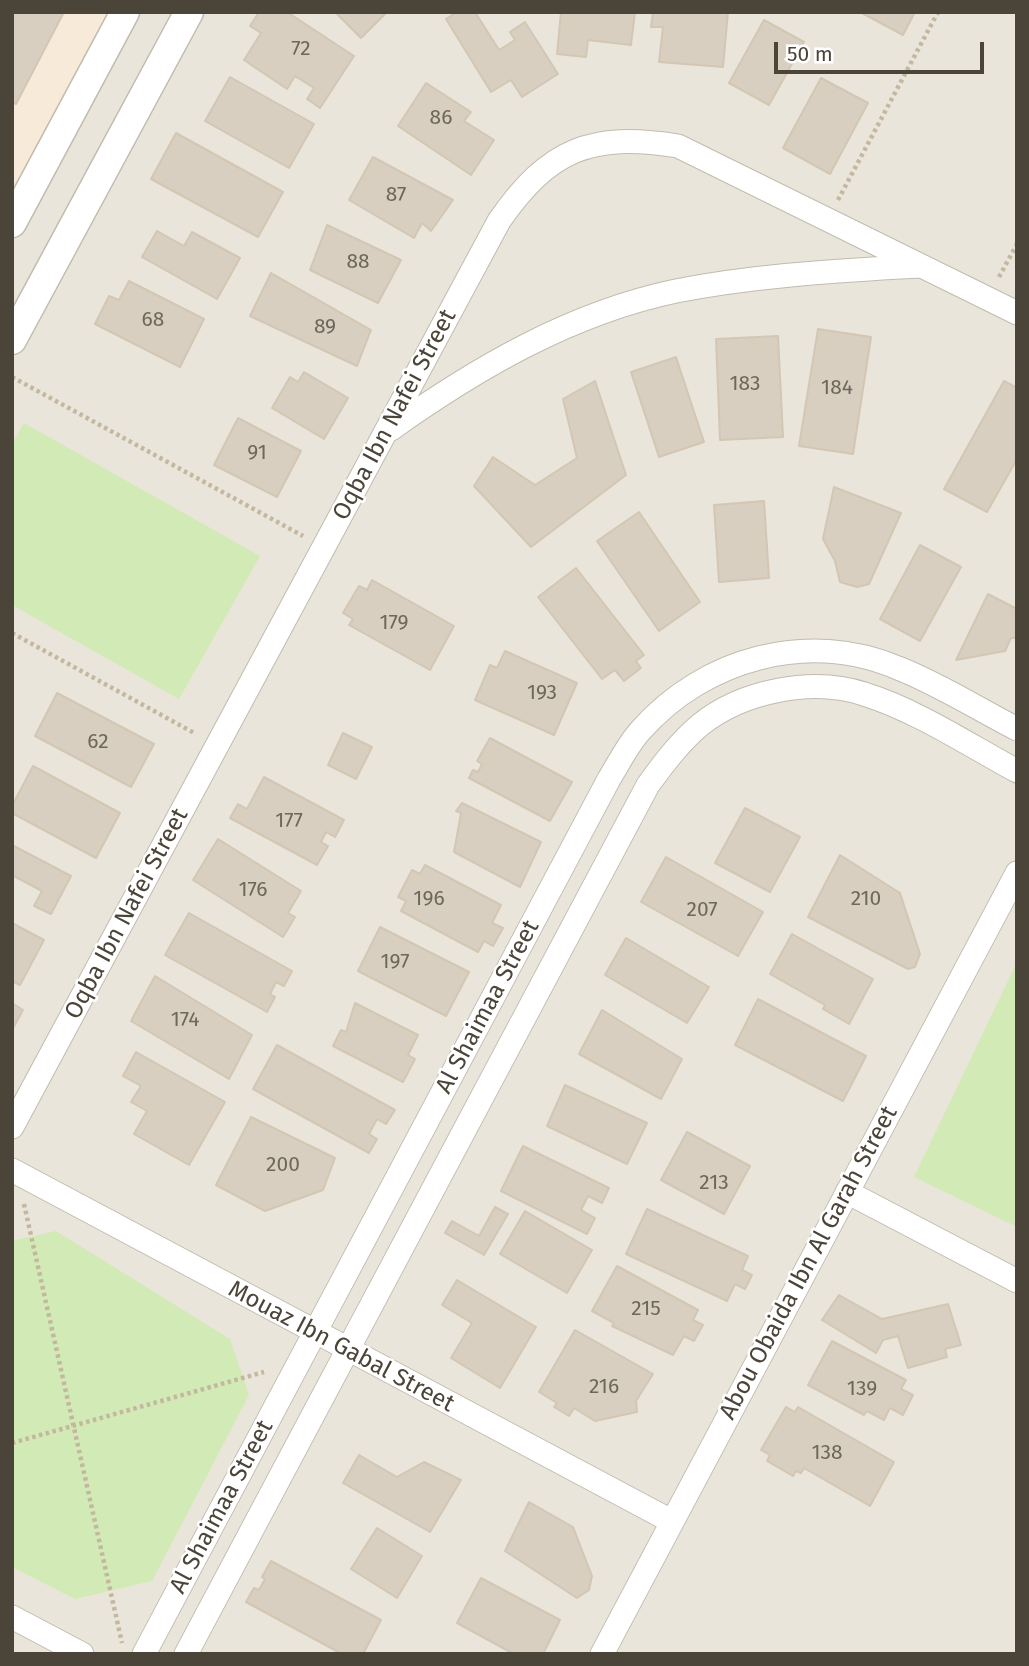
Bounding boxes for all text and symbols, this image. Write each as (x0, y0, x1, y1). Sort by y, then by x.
scale bar (777, 28, 987, 72)
house number: 72 (291, 36, 311, 62)
text: 50 m (787, 41, 833, 67)
house number: 86 (430, 105, 452, 131)
house number: 87 (386, 182, 406, 208)
house number: 88 (346, 249, 370, 275)
street label: Oqba Ibn Nafei Street (327, 305, 463, 525)
house number: 68 (142, 307, 164, 333)
house number: 89 (314, 314, 336, 340)
house number: 183 (729, 371, 761, 397)
house number: 184 (821, 375, 853, 401)
house number: 91 (247, 440, 267, 466)
house number: 179 (379, 610, 409, 636)
house number: 193 (527, 680, 557, 706)
house number: 62 (87, 729, 109, 755)
street label: Oqba Ibn Nafei Street (59, 804, 195, 1024)
house number: 177 (275, 808, 303, 834)
house number: 176 (238, 877, 268, 903)
house number: 196 (413, 886, 445, 912)
house number: 210 (851, 886, 881, 912)
house number: 207 (686, 897, 718, 923)
street label: Al Shaimaa Street (430, 915, 546, 1099)
house number: 197 (380, 949, 410, 975)
house number: 174 (171, 1007, 199, 1033)
street label: Abou Obaida Ibn Al Garah Street (714, 1101, 904, 1425)
house number: 200 (266, 1152, 300, 1178)
house number: 213 (699, 1170, 729, 1196)
street label: Mouaz Ibn Gabal Street (223, 1275, 459, 1419)
house number: 215 (631, 1296, 661, 1322)
house number: 216 (589, 1374, 619, 1400)
house number: 139 (847, 1376, 877, 1402)
street label: Al Shaimaa Street (164, 1415, 280, 1599)
house number: 138 (811, 1440, 843, 1466)

